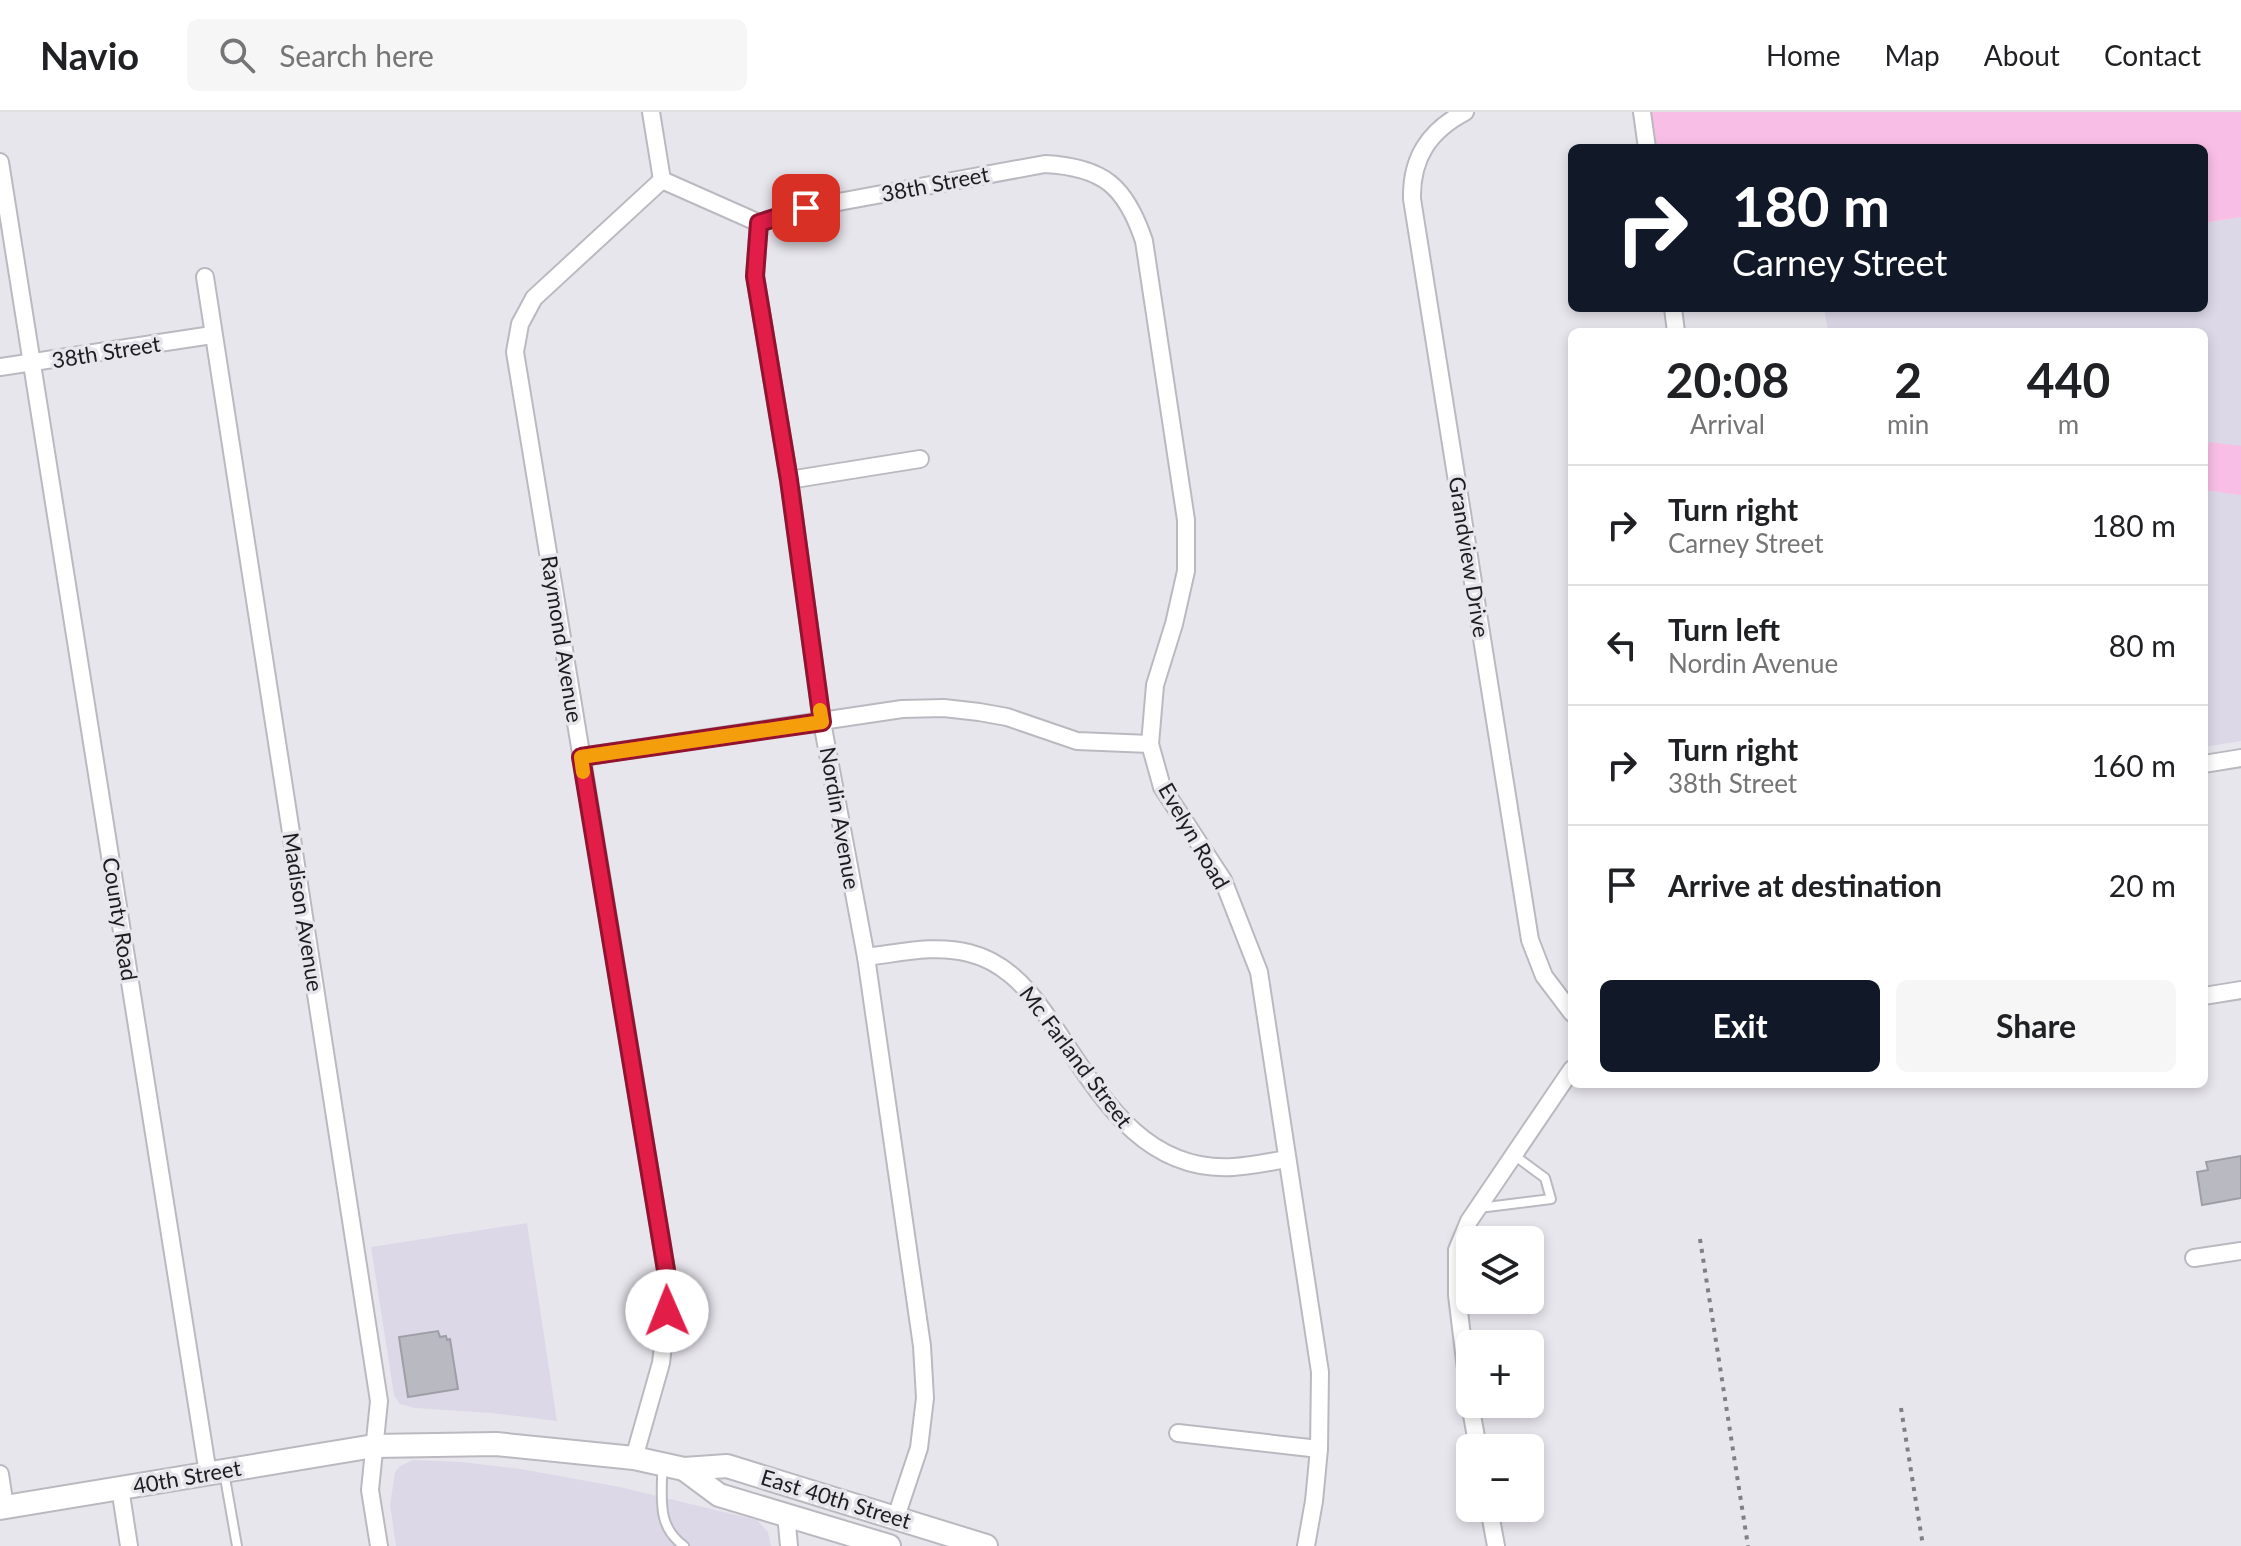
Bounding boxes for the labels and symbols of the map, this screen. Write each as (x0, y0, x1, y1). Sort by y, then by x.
street label: 38th Street (879, 160, 991, 207)
pin (772, 174, 840, 242)
street label: 38th Street (50, 330, 162, 373)
street label: Grandview Drive (1443, 475, 1496, 639)
street label: Raymond Avenue (536, 554, 589, 724)
street label: Nordin Avenue (815, 745, 866, 891)
street label: Evelyn Road (1153, 778, 1236, 894)
street label: Madison Avenue (278, 830, 329, 993)
street label: County Road (97, 855, 144, 982)
street label: Mc Farland Street (1014, 981, 1138, 1133)
position arrow (625, 1269, 709, 1353)
street label: 40th Street (131, 1454, 243, 1499)
street label: East 40th Street (758, 1463, 915, 1534)

